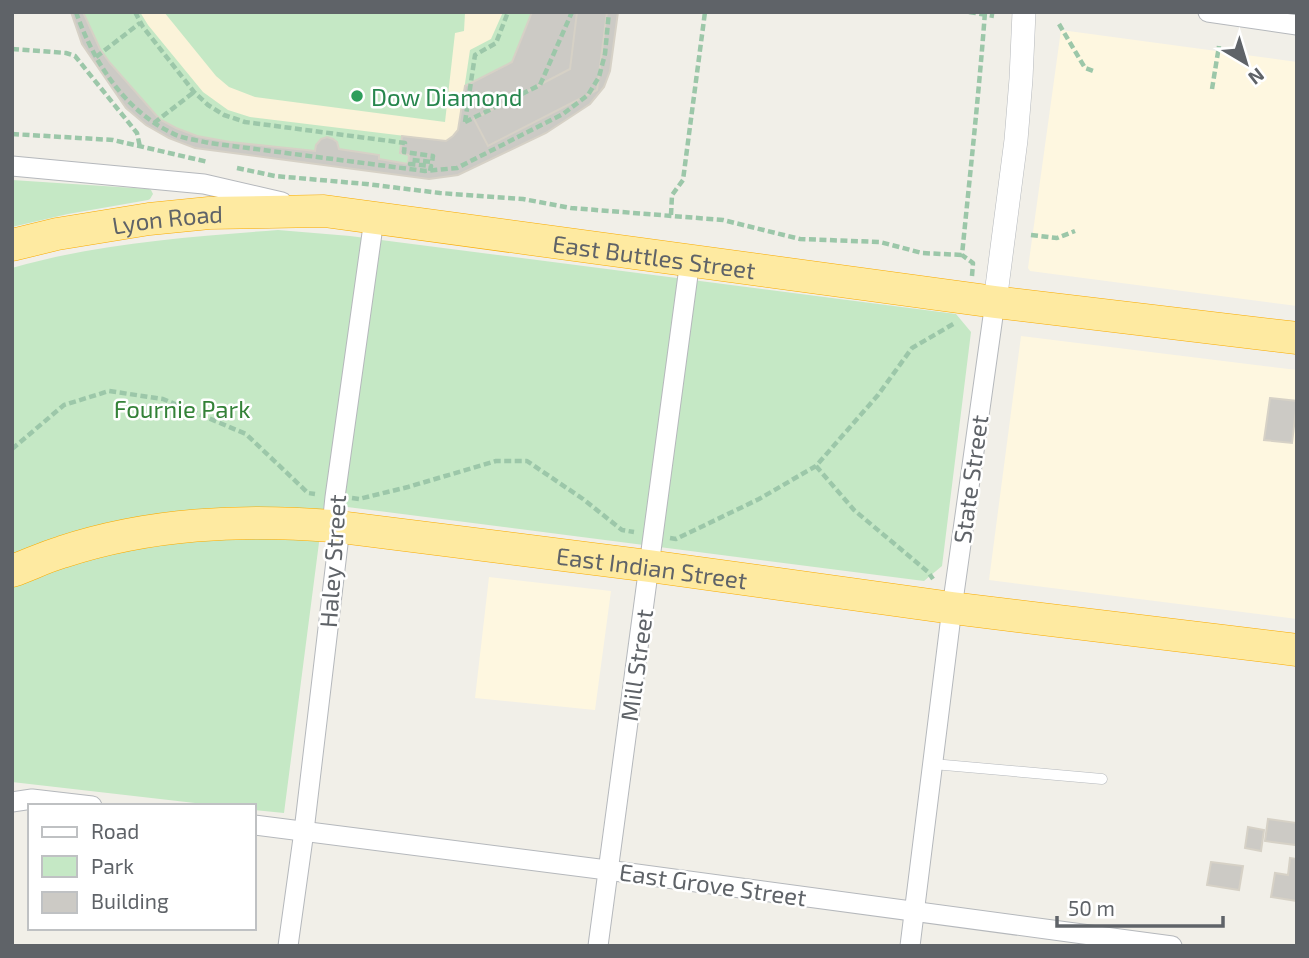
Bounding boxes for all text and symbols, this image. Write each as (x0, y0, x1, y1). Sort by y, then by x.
north arrow (1211, 28, 1281, 98)
text: N (1244, 64, 1269, 90)
place label: Dow Diamond (371, 82, 523, 111)
marker: Dow Diamond (349, 88, 365, 104)
street label: Lyon Road (110, 198, 223, 239)
street label: East Buttles Street (551, 228, 757, 284)
park label: Fournie Park (114, 394, 250, 423)
street label: State Street (947, 413, 993, 545)
street label: Haley Street (313, 493, 351, 629)
street label: East Indian Street (555, 540, 749, 594)
street label: Mill Street (614, 607, 658, 723)
legend (28, 804, 256, 930)
text: Road (91, 818, 139, 843)
text: Park (91, 853, 134, 878)
street label: East Grove Street (618, 857, 808, 911)
scale bar (1057, 884, 1223, 928)
text: Building (91, 888, 169, 913)
text: 50 m (1068, 895, 1115, 920)

